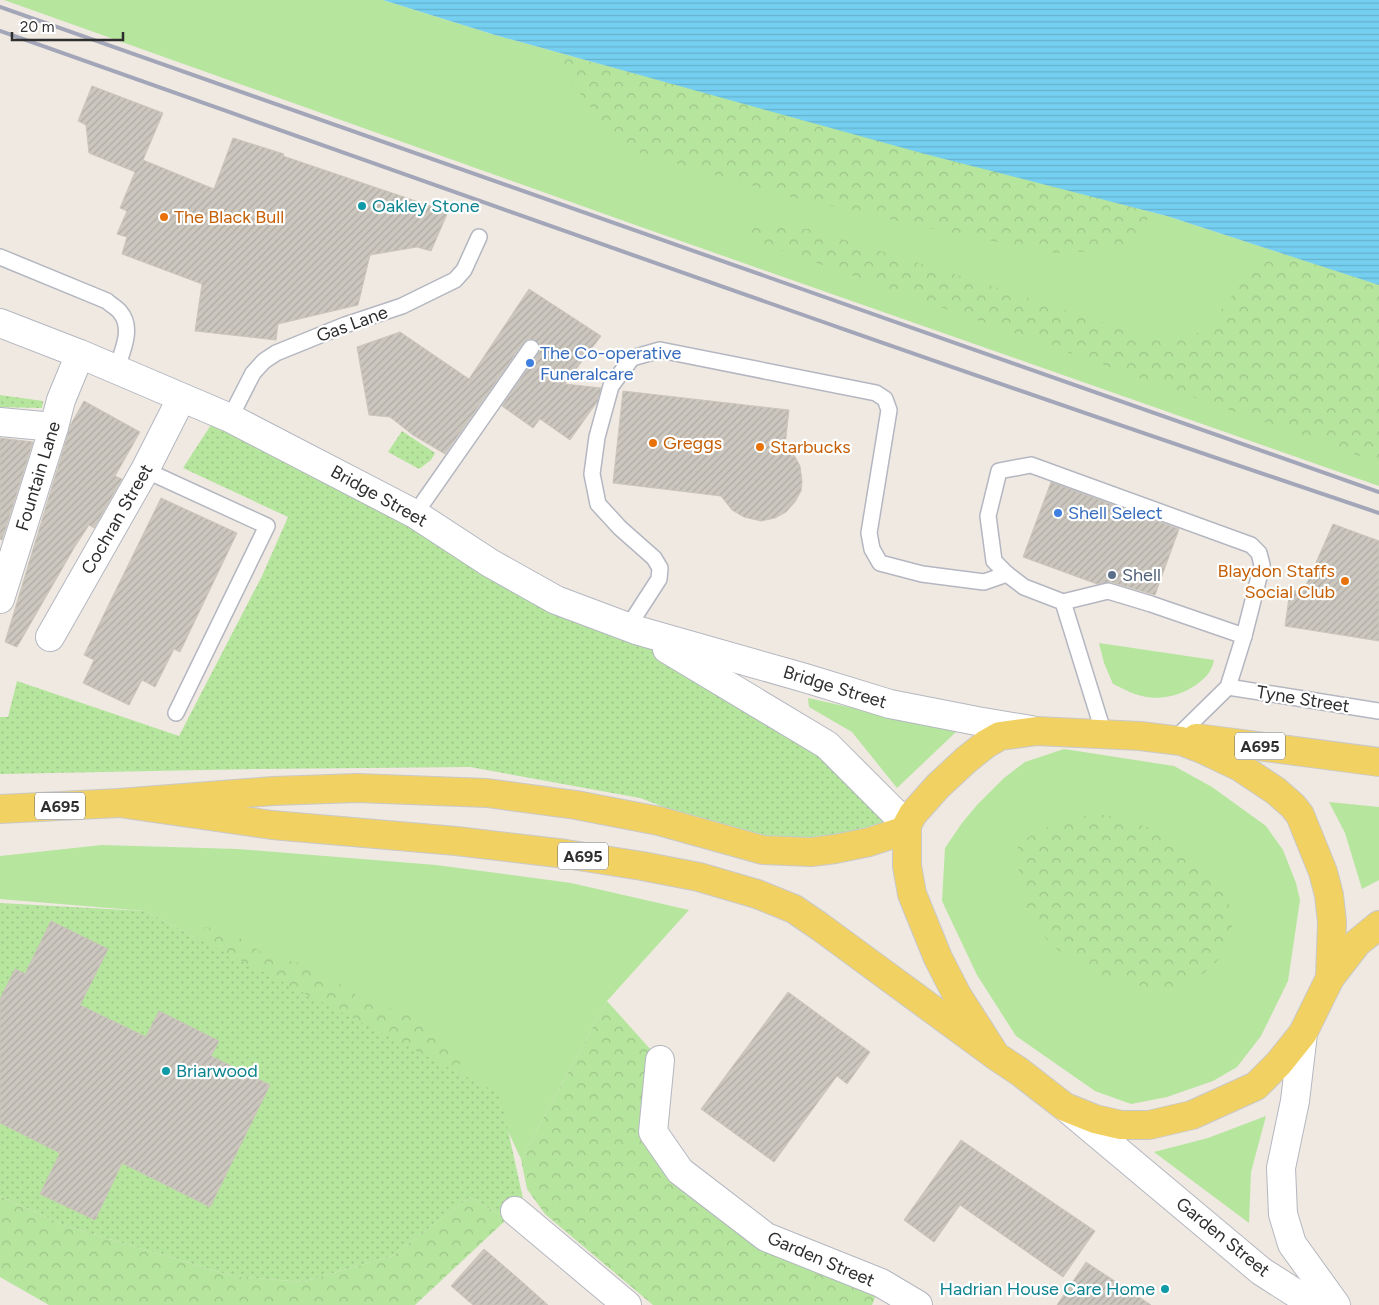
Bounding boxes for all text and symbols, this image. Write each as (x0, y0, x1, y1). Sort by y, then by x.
scale bar (12, 10, 124, 42)
text: 20 m (20, 18, 54, 36)
place label: Oakley Stone (372, 195, 480, 217)
marker: Oakley Stone (356, 200, 368, 212)
place label: The Black Bull (174, 206, 284, 228)
marker: The Black Bull (158, 211, 170, 223)
street label: Gas Lane (313, 301, 391, 347)
place label: The Co-operative Funeralcare (540, 342, 681, 385)
marker: The Co-operative Funeralcare (524, 357, 536, 369)
street label: Fountain Lane (11, 418, 65, 533)
place label: Greggs (663, 432, 722, 454)
place label: Starbucks (770, 436, 851, 458)
marker: Greggs (647, 437, 659, 449)
marker: Starbucks (754, 441, 766, 453)
street label: Cochran Street (77, 460, 157, 578)
street label: Bridge Street (327, 460, 431, 532)
place label: Shell Select (1068, 502, 1163, 524)
marker: Shell Select (1052, 507, 1064, 519)
place label: Blaydon Staffs Social Club (1218, 560, 1335, 603)
place label: Shell (1122, 564, 1161, 586)
marker: Shell (1106, 569, 1118, 581)
marker: Blaydon Staffs Social Club (1339, 575, 1351, 587)
street label: Bridge Street (781, 661, 890, 713)
street label: Tyne Street (1255, 681, 1351, 717)
road number: A695 (1235, 732, 1285, 759)
road number: A695 (35, 792, 85, 819)
road number: A695 (558, 842, 608, 869)
place label: Briarwood (176, 1060, 258, 1082)
marker: Briarwood (160, 1065, 172, 1077)
street label: Garden Street (1172, 1193, 1274, 1282)
street label: Garden Street (764, 1227, 878, 1292)
place label: Hadrian House Care Home (940, 1278, 1155, 1300)
marker: Hadrian House Care Home (1159, 1283, 1171, 1295)

